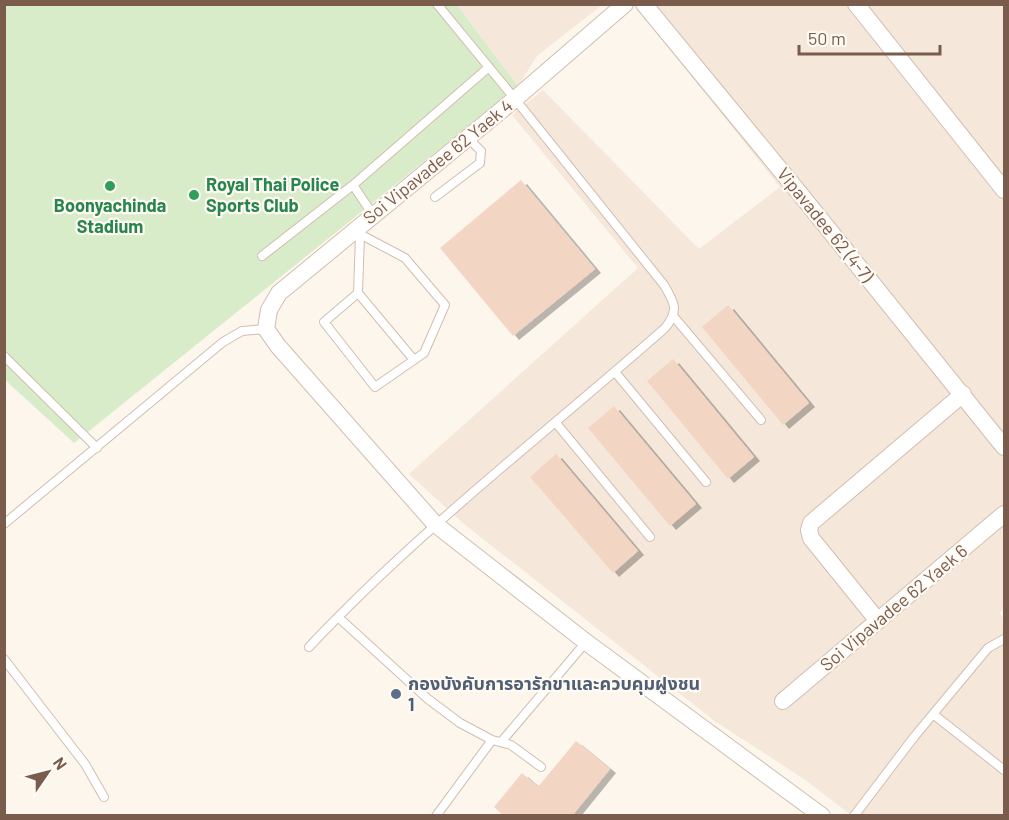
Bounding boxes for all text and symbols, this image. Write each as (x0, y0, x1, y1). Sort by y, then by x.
scale bar (799, 18, 940, 56)
text: 50 m (808, 27, 846, 49)
street label: Soi Vipavadee 62 Yaek 4 (358, 94, 517, 228)
street label: Vipavadee 62 (4-7) (773, 163, 879, 286)
place label: Royal Thai Police Sports Club (206, 173, 339, 216)
marker: Boonyachinda Stadium (103, 179, 117, 193)
marker: Royal Thai Police Sports Club (187, 188, 201, 202)
place label: Boonyachinda Stadium (54, 194, 166, 237)
street label: Soi Vipavadee 62 Yaek 6 (815, 539, 971, 675)
place label: กองบังคับการอารักขาและควบคุมฝูงชน 1 (408, 672, 700, 715)
marker: กองบังคับการอารักขาและควบคุมฝูงชน 1 (389, 687, 403, 701)
north arrow (18, 742, 78, 802)
text: N (50, 753, 72, 773)

